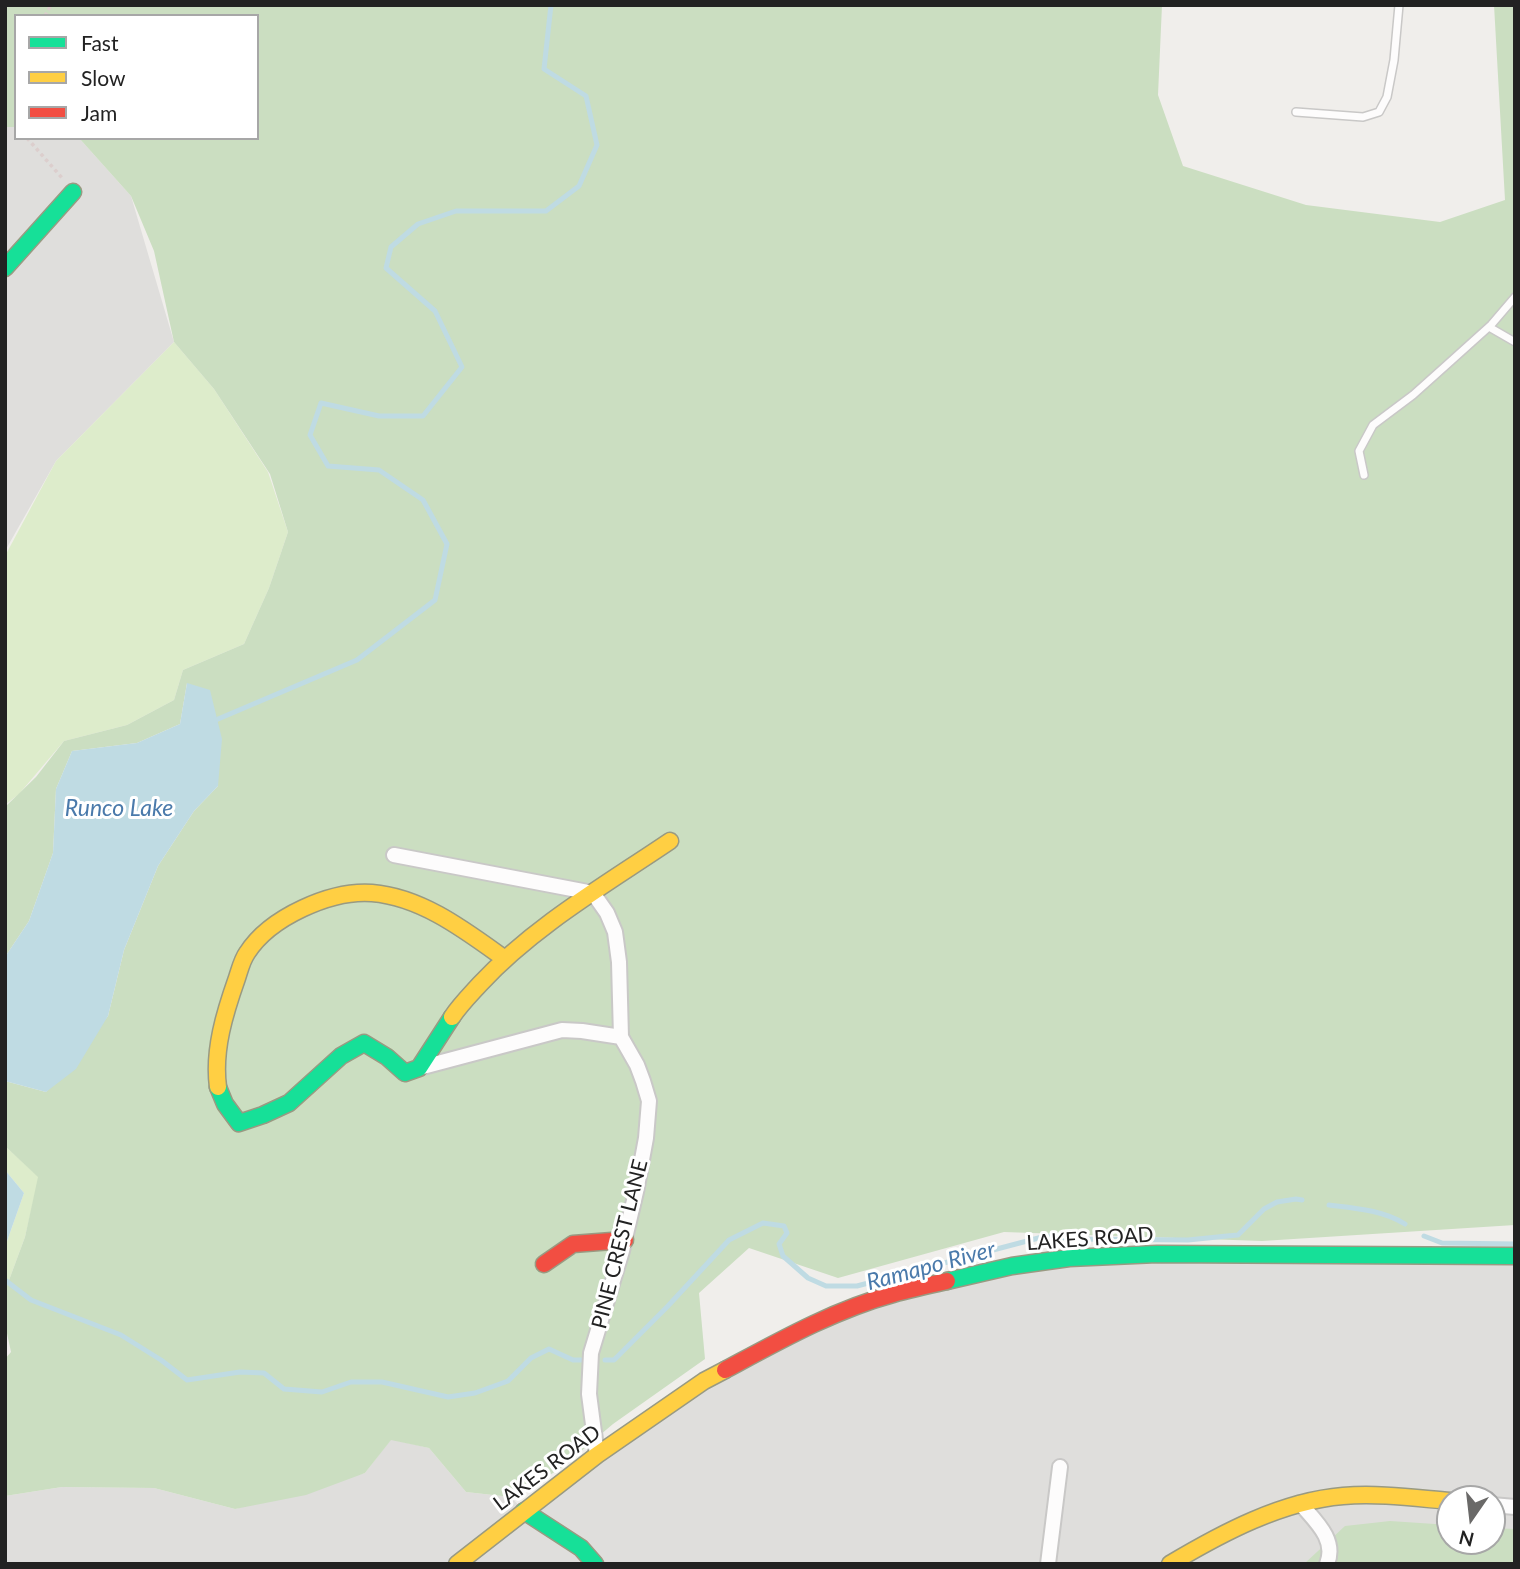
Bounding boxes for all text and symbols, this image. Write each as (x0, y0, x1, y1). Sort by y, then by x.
legend (14, 14, 259, 140)
text: Fast (81, 30, 118, 55)
text: Slow (81, 65, 125, 90)
text: Jam (81, 100, 117, 125)
water label: Runco Lake (65, 795, 173, 823)
street label: PINE CREST LANE (587, 1157, 653, 1331)
street label: LAKES ROAD (1026, 1222, 1154, 1256)
water label: Ramapo River (864, 1236, 998, 1296)
street label: LAKES ROAD (489, 1420, 605, 1516)
north arrow (1436, 1485, 1506, 1555)
text: N (1456, 1526, 1476, 1552)

